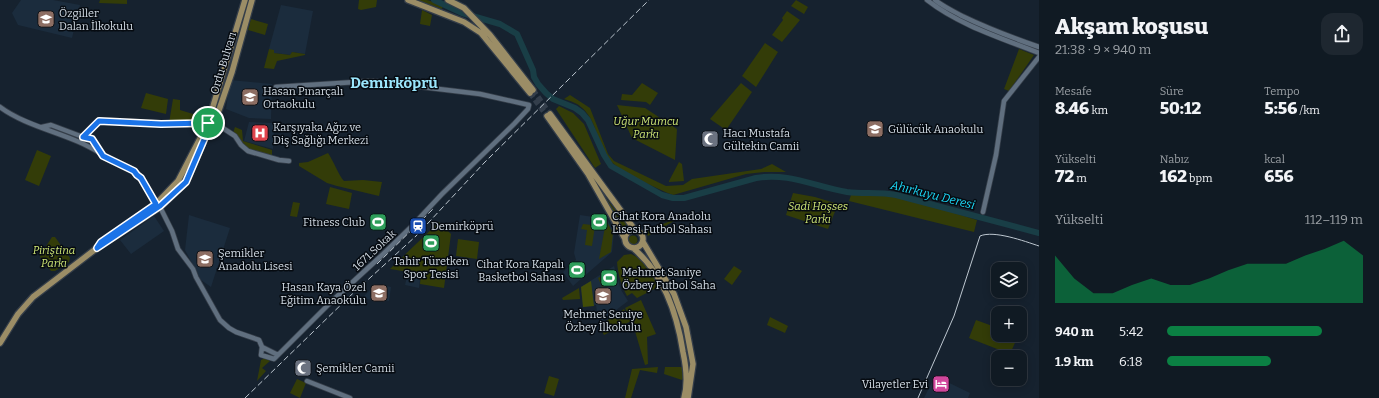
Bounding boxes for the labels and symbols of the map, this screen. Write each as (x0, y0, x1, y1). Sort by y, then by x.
place label: Özgiller Dalan İlkokulu (59, 7, 133, 33)
school or university icon: Özgiller Dalan İlkokulu (36, 9, 56, 29)
street label: Ordu Bulvarı (208, 30, 239, 96)
district label: Demirköprü (350, 74, 438, 92)
place label: Hasan Pınarçalı Ortaokulu (263, 85, 344, 111)
school or university icon: Hasan Pınarçalı Ortaokulu (240, 87, 260, 107)
pin (191, 106, 225, 140)
park label: Uğur Mumcu Parkı (613, 115, 679, 141)
school or university icon: Gülücük Anaokulu (865, 119, 885, 139)
place label: Karşıyaka Ağız ve Diş Sağlığı Merkezi (273, 121, 369, 147)
hospital icon: Karşıyaka Ağız ve Diş Sağlığı Merkezi (250, 123, 270, 143)
place label: Gülücük Anaokulu (888, 123, 983, 136)
place label: Hacı Mustafa Gültekin Camii (723, 127, 800, 153)
mosque icon: Hacı Mustafa Gültekin Camii (700, 129, 720, 149)
water label: Ahırkuyu Deresi (888, 178, 977, 212)
park label: Sadi Hoşses Parkı (788, 200, 848, 226)
place label: Cihat Kora Anadolu Lisesi Futbol Sahası (612, 210, 712, 236)
sports icon: Fitness Club (368, 212, 388, 232)
sports icon: Cihat Kora Anadolu Lisesi Futbol Sahası (589, 212, 609, 232)
place label: Fitness Club (303, 216, 365, 229)
station icon: Demirköprü (408, 216, 428, 236)
place label: Demirköprü (431, 220, 494, 233)
street label: 1671.Sokak (350, 227, 399, 274)
sports icon: Tahir Türetken Spor Tesisi (421, 233, 441, 253)
park label: Piriştina Parkı (33, 244, 75, 270)
place label: Şemikler Anadolu Lisesi (218, 247, 293, 273)
school or university icon: Şemikler Anadolu Lisesi (195, 249, 215, 269)
place label: Tahir Türetken Spor Tesisi (393, 255, 469, 281)
place label: Cihat Kora Kapalı Basketbol Sahası (476, 258, 565, 284)
sports icon: Cihat Kora Kapalı Basketbol Sahası (567, 260, 587, 280)
place label: Mehmet Saniye Özbey Futbol Saha (622, 266, 716, 292)
sports icon: Mehmet Saniye Özbey Futbol Saha (599, 268, 619, 288)
place label: Hasan Kaya Özel Eğitim Anaokulu (280, 281, 366, 307)
school or university icon: Hasan Kaya Özel Eğitim Anaokulu (369, 283, 389, 303)
school or university icon: Mehmet Seniye Özbey İlkokulu (593, 286, 613, 306)
place label: Mehmet Seniye Özbey İlkokulu (563, 308, 643, 334)
mosque icon: Şemikler Camii (293, 358, 313, 378)
place label: Şemikler Camii (316, 362, 395, 375)
hotel icon: Vilayetler Evi (931, 374, 951, 394)
place label: Vilayetler Evi (862, 378, 929, 391)

